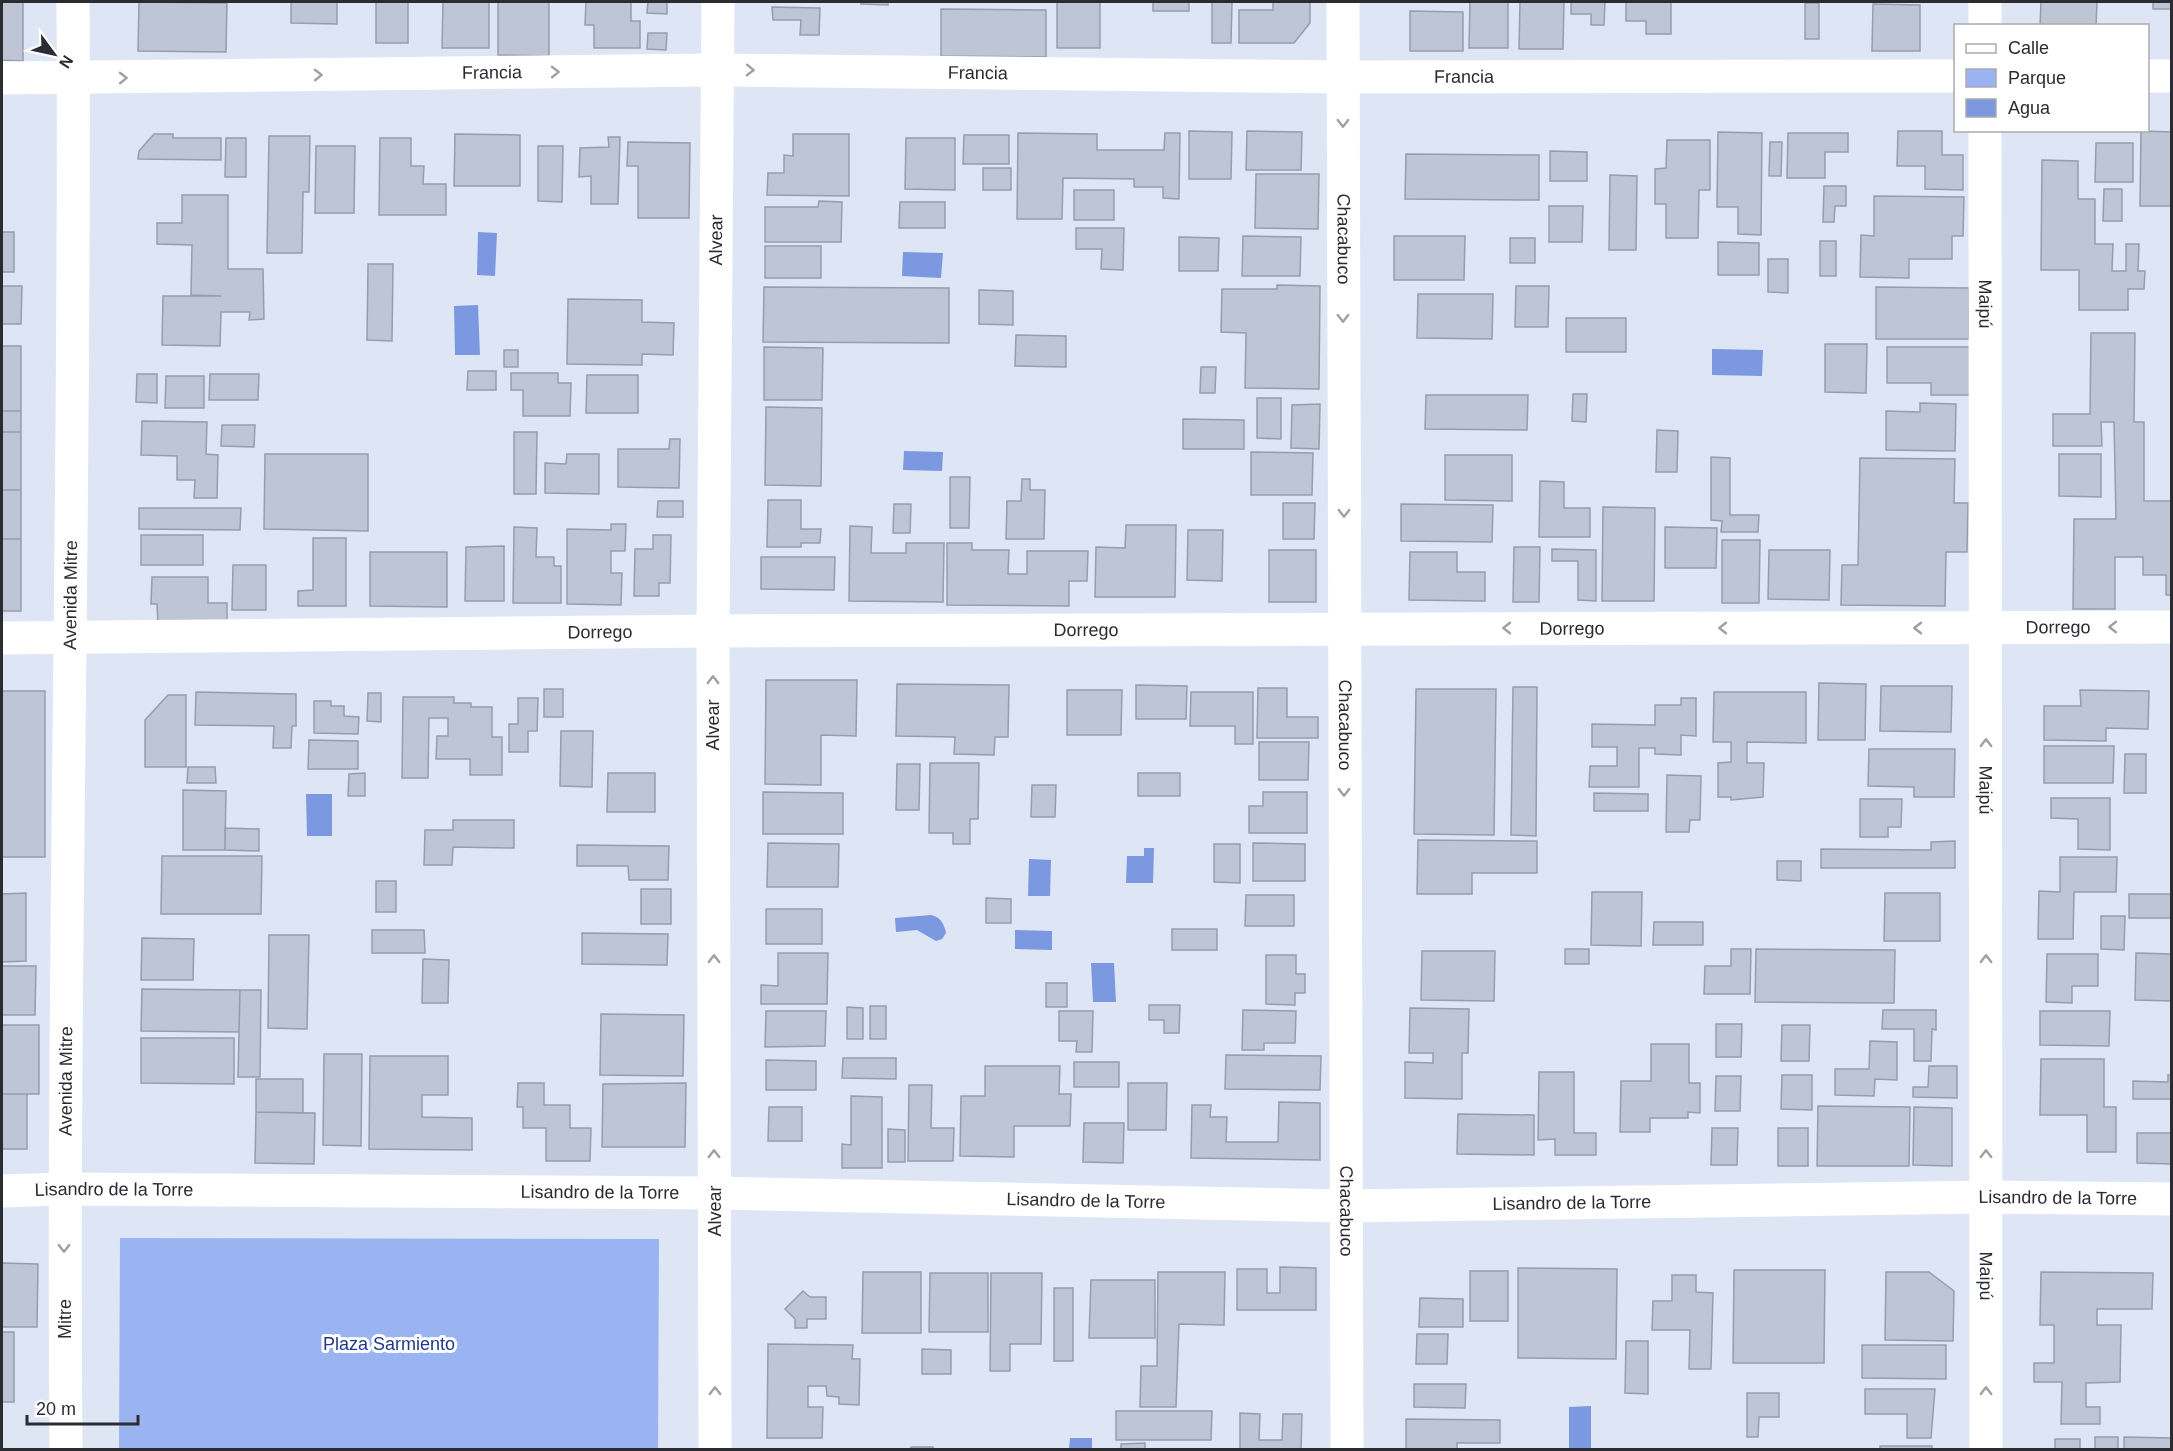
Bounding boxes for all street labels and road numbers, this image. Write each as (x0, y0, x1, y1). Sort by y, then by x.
street label: Francia (462, 62, 523, 83)
street label: Francia (948, 63, 1009, 83)
street label: Francia (1434, 67, 1495, 87)
street label: Chacabuco (1334, 193, 1354, 285)
street label: Alvear (706, 214, 726, 266)
street label: Maipú (1975, 279, 1995, 329)
street label: Avenida Mitre (60, 540, 81, 650)
street label: Dorrego (2025, 617, 2091, 637)
street label: Dorrego (1539, 619, 1605, 639)
street label: Dorrego (1053, 620, 1119, 640)
street label: Dorrego (567, 622, 633, 642)
street label: Chacabuco (1335, 679, 1355, 771)
street label: Alvear (703, 699, 723, 751)
street label: Maipú (1975, 765, 1996, 815)
street label: Avenida Mitre (56, 1026, 76, 1136)
street label: Chacabuco (1336, 1165, 1356, 1257)
street label: Lisandro de la Torre (34, 1179, 193, 1200)
street label: Lisandro de la Torre (520, 1182, 679, 1203)
street label: Alvear (705, 1185, 725, 1237)
street label: Lisandro de la Torre (1978, 1187, 2137, 1209)
street label: Lisandro de la Torre (1006, 1189, 1166, 1212)
street label: Lisandro de la Torre (1492, 1192, 1651, 1214)
street label: Maipú (1976, 1251, 1996, 1301)
street label: Mitre (55, 1299, 75, 1339)

